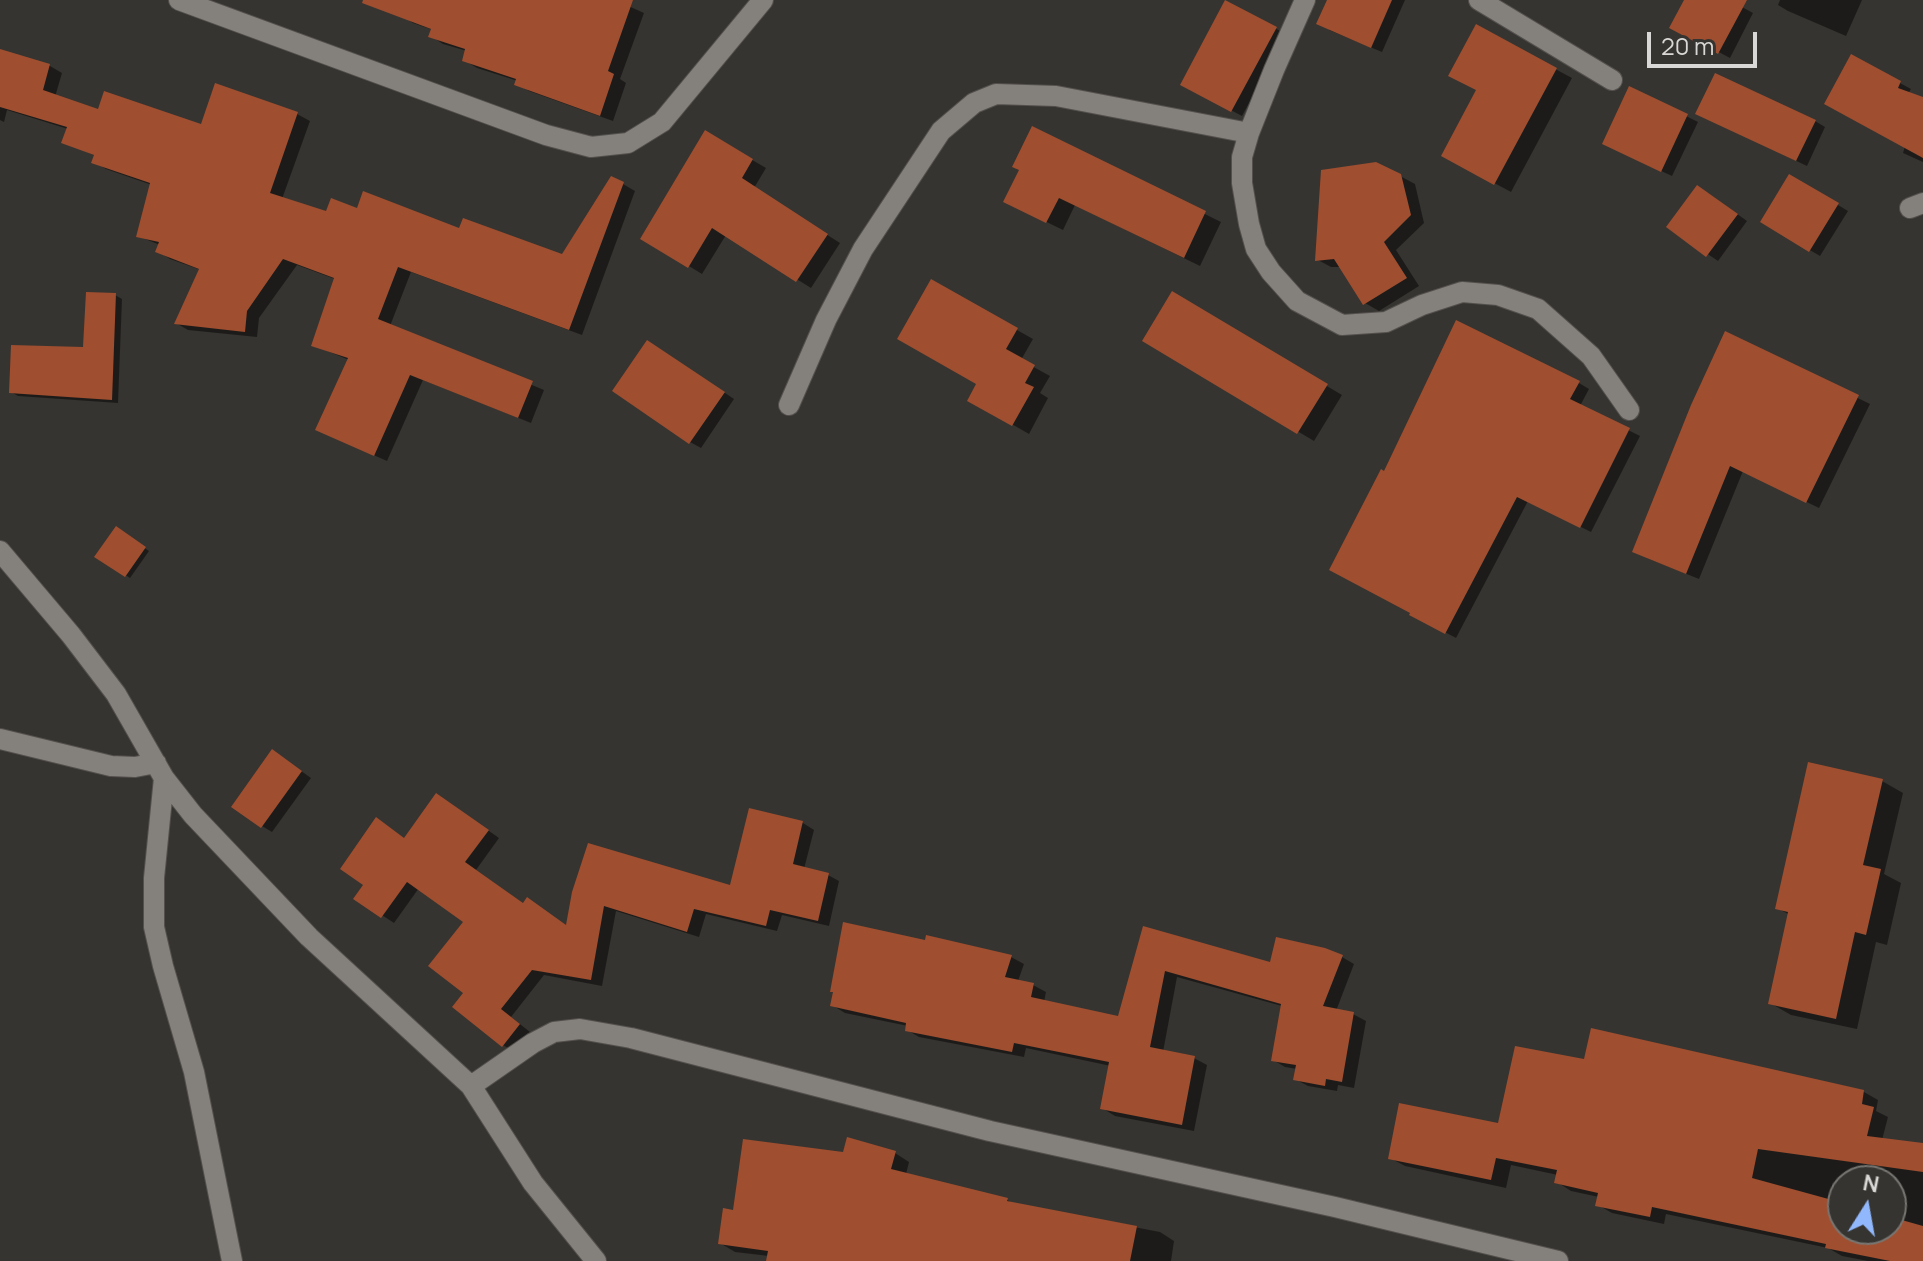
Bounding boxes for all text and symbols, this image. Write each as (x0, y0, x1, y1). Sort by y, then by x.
scale bar (1651, 16, 1761, 66)
text: 20 m (1661, 29, 1714, 62)
north arrow (1827, 1165, 1907, 1245)
text: N (1861, 1167, 1882, 1200)

